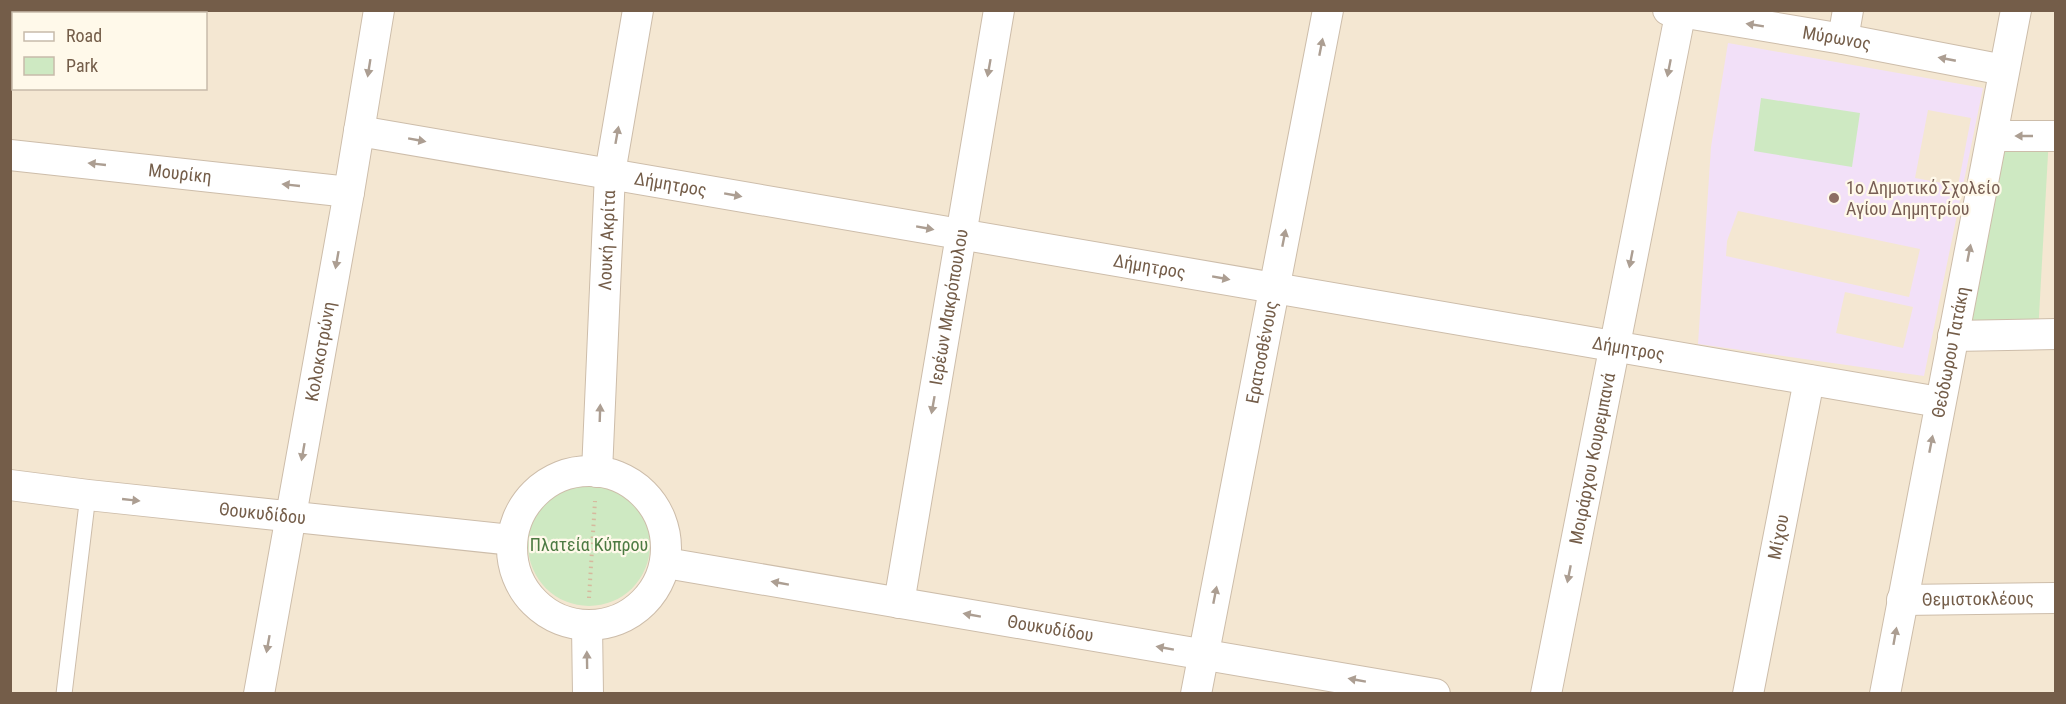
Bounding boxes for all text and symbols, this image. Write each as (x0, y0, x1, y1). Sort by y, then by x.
legend (12, 12, 207, 90)
one-way arrow (1745, 20, 1764, 29)
street label: Μύρωνος (1801, 21, 1873, 54)
text: Road (66, 25, 102, 46)
one-way arrow (1317, 37, 1326, 56)
one-way arrow (1937, 54, 1956, 63)
text: Park (66, 55, 98, 76)
one-way arrow (365, 59, 374, 78)
one-way arrow (985, 59, 994, 78)
one-way arrow (1664, 59, 1673, 78)
one-way arrow (612, 125, 621, 144)
one-way arrow (2015, 131, 2034, 141)
one-way arrow (408, 136, 427, 145)
one-way arrow (88, 159, 107, 169)
street label: Μουρίκη (147, 159, 213, 187)
street label: Δήμητρος (633, 167, 708, 200)
place label: 1ο Δημοτικό Σχολείο Αγίου Δημητρίου (1846, 177, 2000, 219)
one-way arrow (281, 180, 300, 190)
street label: Λουκή Ακρίτα (594, 189, 619, 291)
one-way arrow (724, 190, 743, 199)
marker: 1ο Δημοτικό Σχολείο Αγίου Δημητρίου (1827, 191, 1841, 205)
one-way arrow (916, 223, 935, 232)
street label: Ιερέων Μακρόπουλου (925, 227, 972, 387)
one-way arrow (1280, 229, 1289, 248)
one-way arrow (1965, 244, 1975, 262)
street label: Δήμητρος (1112, 250, 1187, 283)
one-way arrow (1626, 250, 1635, 269)
one-way arrow (332, 251, 341, 270)
one-way arrow (1212, 274, 1231, 283)
street label: Θεόδωρου Τατάκη (1927, 285, 1973, 419)
street label: Ερατοσθένους (1241, 299, 1282, 405)
street label: Κολοκοτρώνη (301, 300, 339, 403)
street label: Δήμητρος (1591, 332, 1666, 365)
street label: Μοιράρχου Κουρεμπανά (1565, 371, 1619, 546)
one-way arrow (928, 396, 937, 415)
one-way arrow (595, 404, 604, 423)
one-way arrow (1927, 435, 1936, 454)
one-way arrow (298, 443, 307, 462)
one-way arrow (122, 495, 141, 504)
street label: Θουκυδίδου (218, 498, 307, 528)
street label: Μίχου (1763, 512, 1793, 561)
park label: Πλατεία Κύπρου (530, 534, 648, 555)
one-way arrow (1564, 565, 1573, 584)
one-way arrow (770, 578, 789, 587)
one-way arrow (1211, 585, 1220, 604)
street label: Θεμιστοκλέους (1922, 587, 2034, 610)
one-way arrow (963, 610, 982, 619)
street label: Θουκυδίδου (1006, 610, 1095, 646)
one-way arrow (1891, 626, 1900, 645)
one-way arrow (263, 635, 272, 654)
one-way arrow (1155, 643, 1174, 652)
one-way arrow (582, 650, 592, 669)
one-way arrow (1347, 675, 1366, 684)

